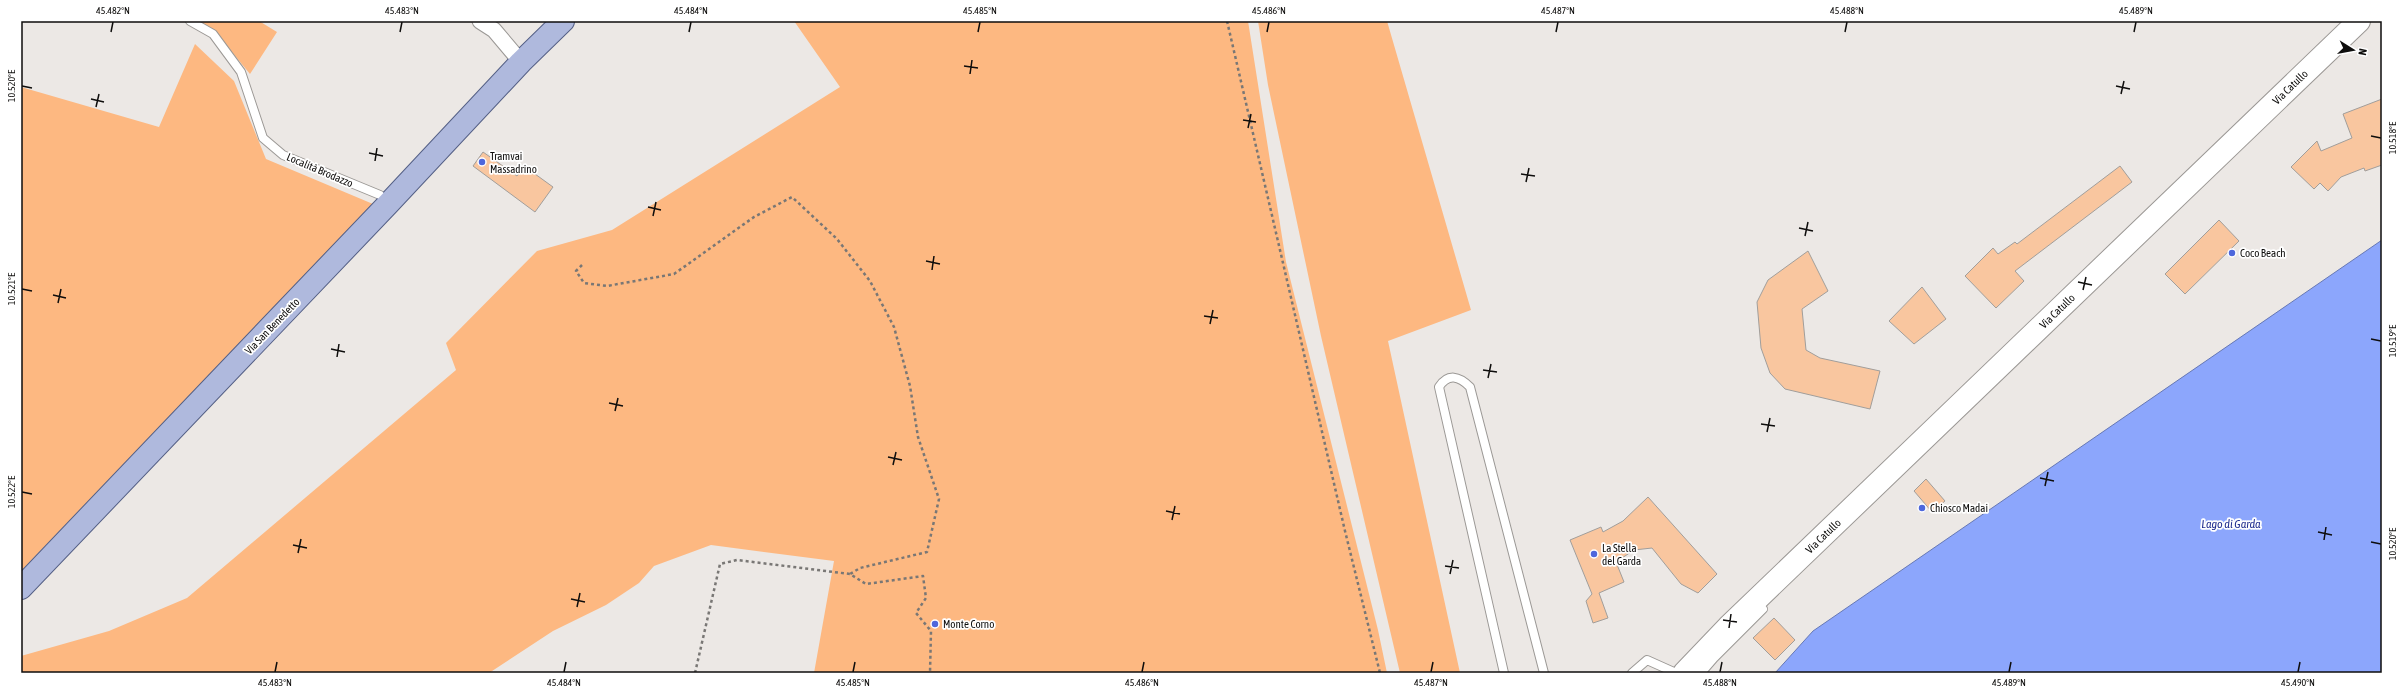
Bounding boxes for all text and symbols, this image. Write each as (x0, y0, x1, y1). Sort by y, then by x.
text: 45.482°N (96, 5, 130, 16)
text: 45.483°N (385, 5, 419, 16)
text: 45.484°N (674, 5, 708, 16)
text: 45.485°N (963, 5, 997, 16)
text: 45.486°N (1252, 5, 1286, 16)
text: 45.487°N (1541, 5, 1575, 16)
text: 45.488°N (1830, 5, 1864, 16)
text: 45.489°N (2119, 5, 2153, 16)
north arrow (2333, 30, 2373, 70)
text: N (2356, 48, 2369, 56)
street label: Via Catullo (2270, 67, 2310, 107)
text: 10.520°E (6, 69, 17, 102)
text: 10.518°E (2387, 121, 2398, 154)
place label: Tramvai Massadrino (490, 150, 537, 175)
street label: Località Brodazzo (285, 151, 355, 189)
marker: Tramvai Massadrino (477, 157, 487, 167)
place label: Coco Beach (2240, 247, 2286, 259)
marker: Coco Beach (2227, 248, 2237, 258)
text: 10.521°E (6, 272, 17, 305)
street label: Via Catullo (2037, 291, 2077, 331)
street label: Via San Benedetto (242, 295, 302, 357)
text: 10.519°E (2387, 324, 2398, 357)
text: 10.522°E (6, 475, 17, 508)
place label: Chiosco Madai (1930, 502, 1988, 514)
marker: Chiosco Madai (1917, 503, 1927, 513)
street label: Via Catullo (1803, 516, 1843, 556)
water label: Lago di Garda (2201, 517, 2261, 531)
text: 10.520°E (2387, 527, 2398, 560)
place label: La Stella del Garda (1602, 542, 1641, 567)
marker: La Stella del Garda (1589, 549, 1599, 559)
place label: Monte Corno (943, 618, 994, 630)
marker: Monte Corno (930, 619, 940, 629)
text: 45.483°N (258, 677, 292, 688)
text: 45.484°N (547, 677, 581, 688)
text: 45.485°N (836, 677, 870, 688)
text: 45.486°N (1125, 677, 1159, 688)
text: 45.487°N (1414, 677, 1448, 688)
text: 45.488°N (1703, 677, 1737, 688)
text: 45.489°N (1992, 677, 2026, 688)
text: 45.490°N (2281, 677, 2315, 688)

